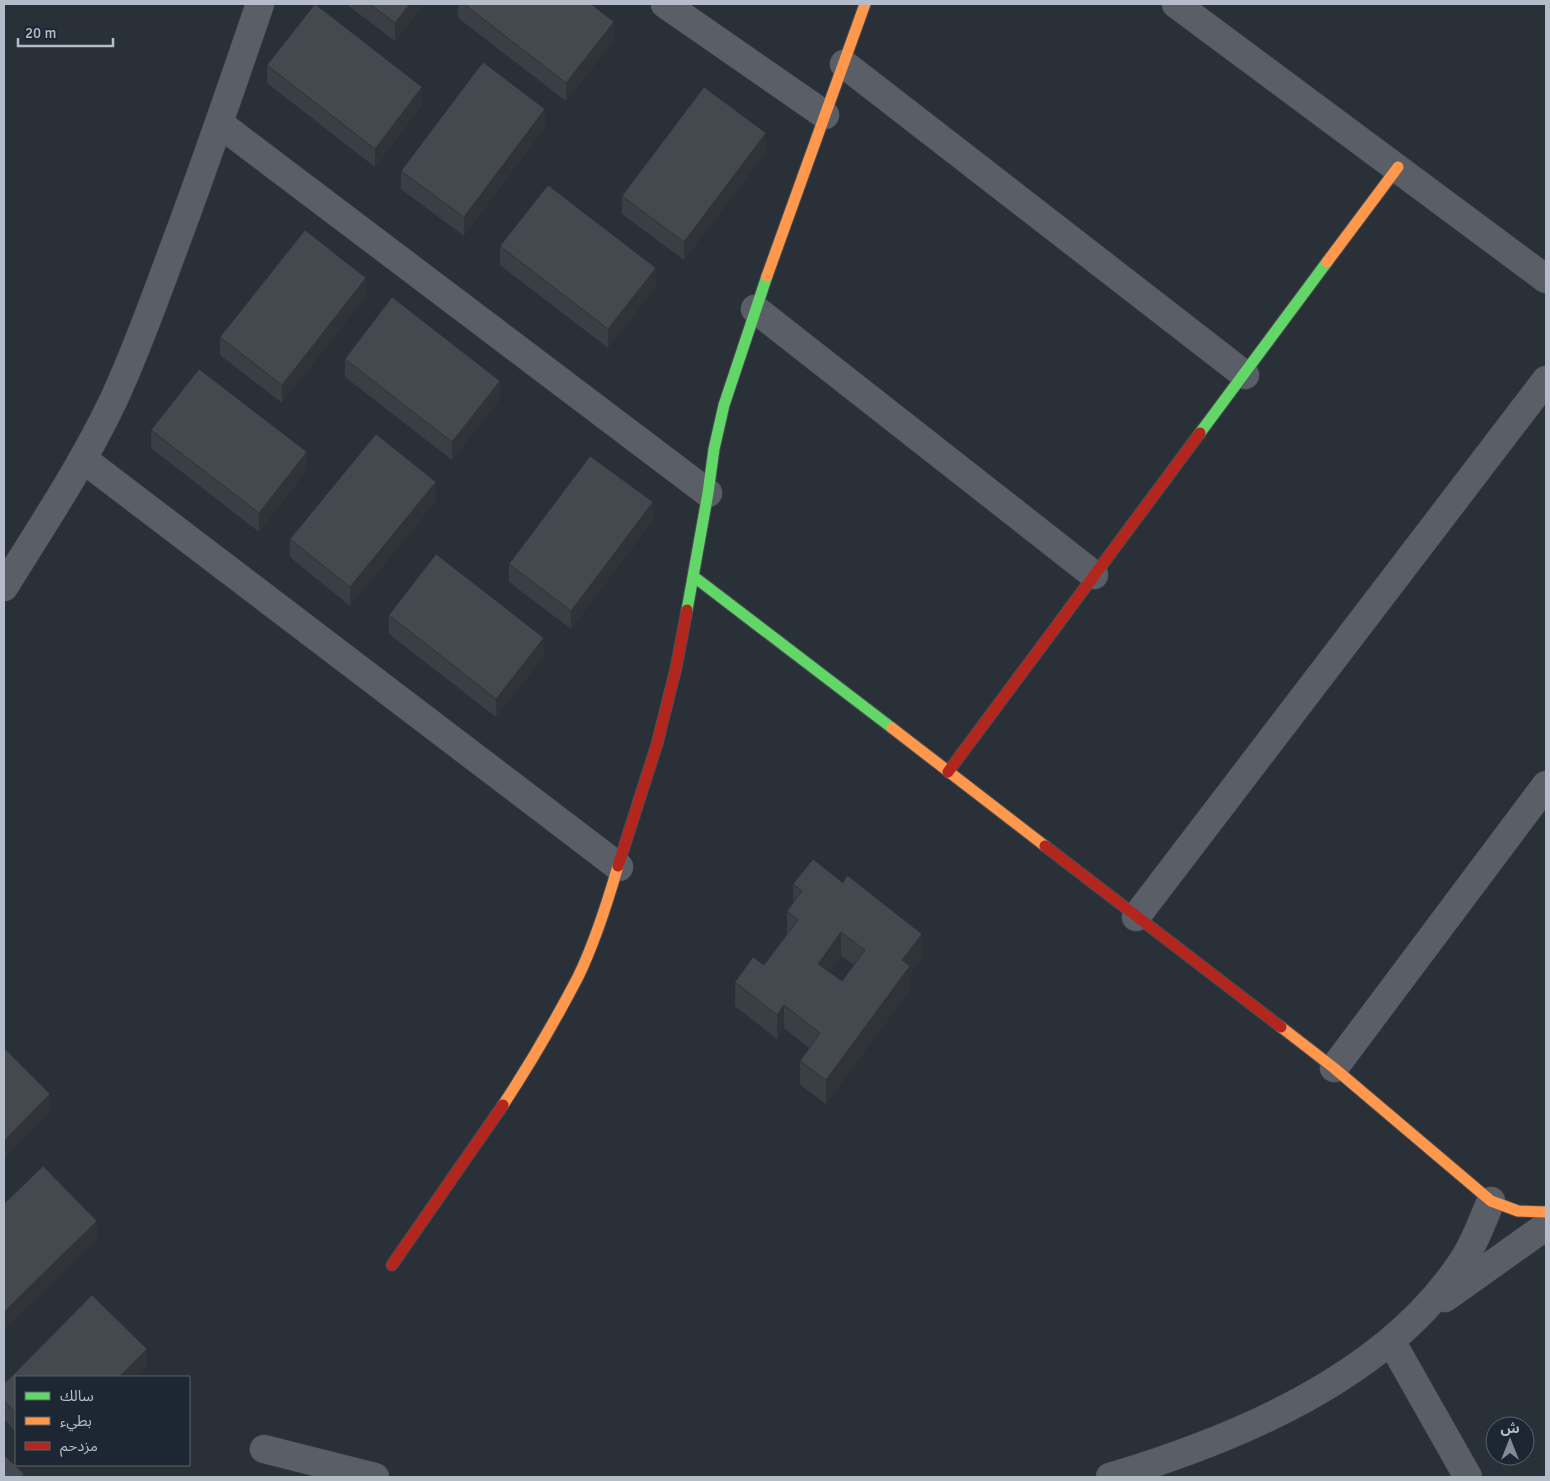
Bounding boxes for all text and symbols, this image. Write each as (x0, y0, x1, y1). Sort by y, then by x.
scale bar (18, 15, 112, 47)
text: 20 m (25, 24, 56, 42)
legend (15, 1376, 190, 1466)
text: سالك (60, 1387, 94, 1405)
text: بطيء (60, 1412, 92, 1432)
north arrow (1485, 1416, 1535, 1466)
text: ش (1500, 1420, 1520, 1437)
text: مزدحم (60, 1437, 98, 1457)

